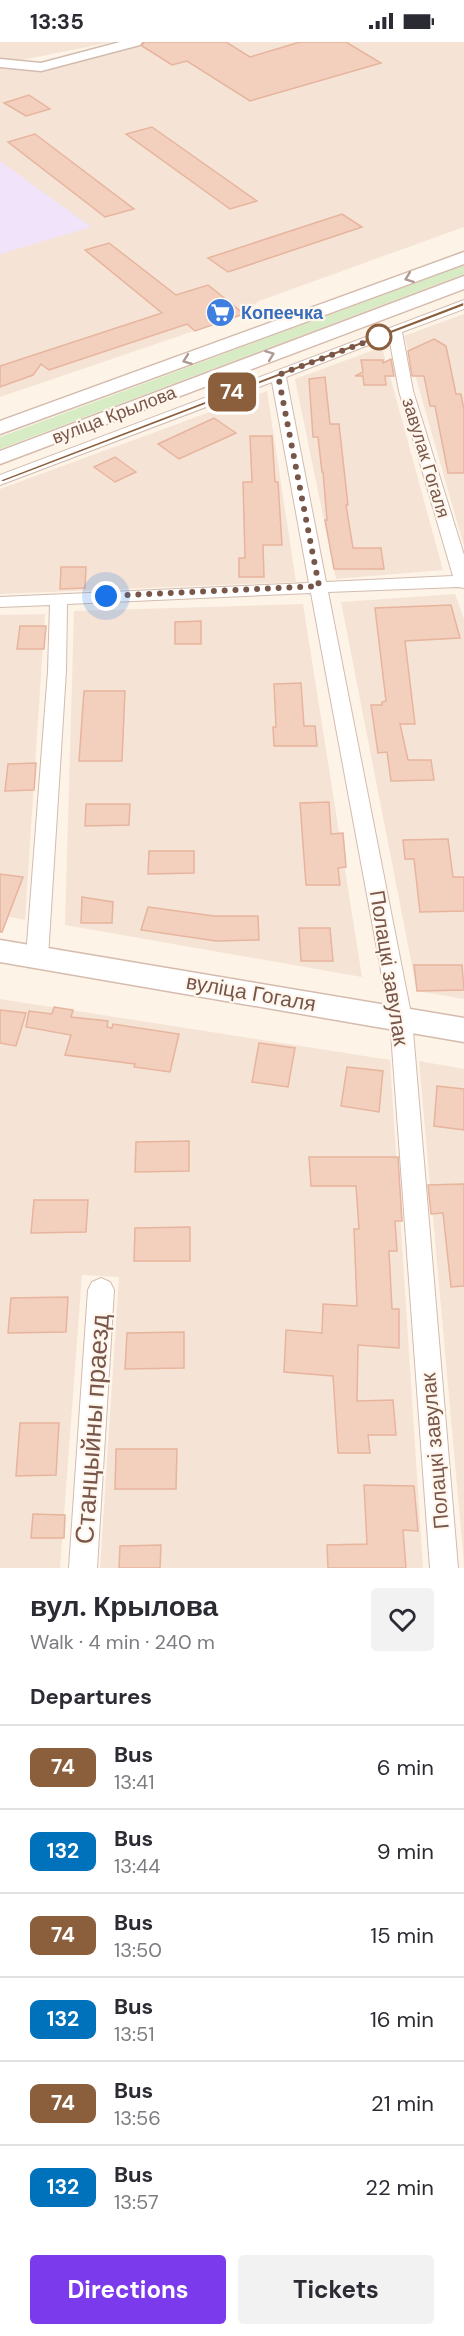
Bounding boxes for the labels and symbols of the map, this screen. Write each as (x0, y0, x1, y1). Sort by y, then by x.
one-way arrow (404, 271, 415, 284)
supermarket icon: Копеечка (204, 297, 236, 329)
place label: Копеечка (241, 301, 324, 325)
unlabelled marker (366, 324, 392, 350)
one-way arrow (264, 350, 275, 362)
one-way arrow (182, 353, 193, 366)
line badge: 74 (205, 372, 259, 412)
street label: вуліца Крылова (49, 380, 180, 450)
street label: завулак Гогаля (396, 395, 456, 521)
your location (91, 581, 121, 611)
street label: Полацкі завулак (363, 888, 415, 1048)
street label: вуліца Гогаля (184, 968, 318, 1018)
street label: Станцыйны праезд (67, 1313, 117, 1545)
street label: Полацкі завулак (414, 1371, 456, 1530)

